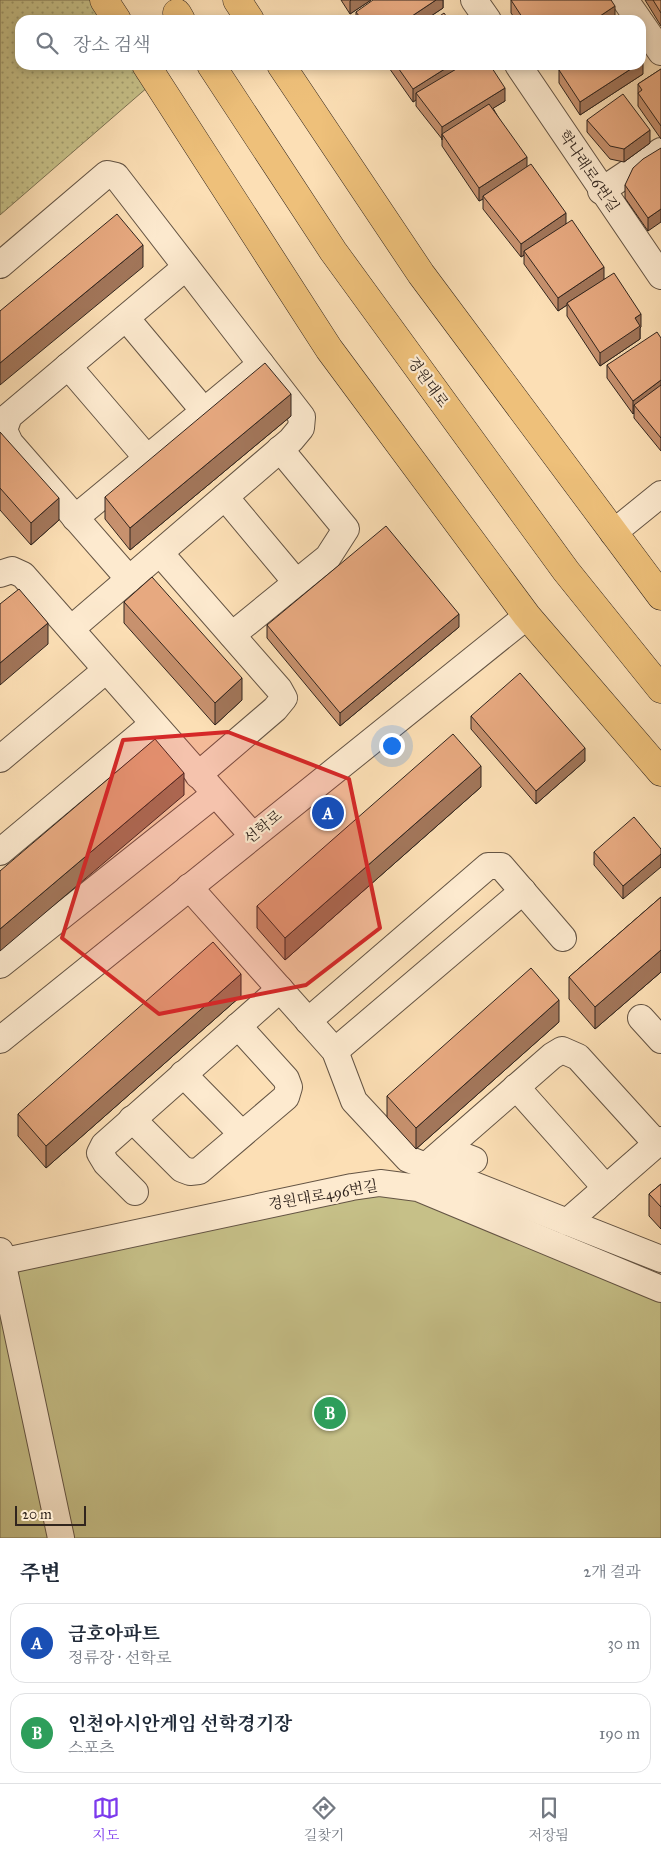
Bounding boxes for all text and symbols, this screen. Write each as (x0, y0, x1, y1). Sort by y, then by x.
search box (15, 15, 646, 70)
icon: search (33, 29, 61, 57)
text: 장소 검색 (73, 33, 151, 56)
street label: 학나래로6번길 (555, 127, 623, 215)
street label: 경원대로 (404, 353, 453, 411)
your location (379, 733, 405, 759)
pin: A (312, 794, 344, 832)
street label: 선학로 (240, 806, 286, 848)
street label: 경원대로496번길 (267, 1176, 379, 1214)
pin: B (314, 1394, 346, 1432)
scale bar (15, 1503, 86, 1526)
text: 20 m (22, 1506, 52, 1523)
text: 주변 (20, 1560, 61, 1586)
text: 2개 결과 (583, 1562, 641, 1581)
text: 금호아파트 (68, 1622, 160, 1645)
text: A (32, 1634, 42, 1653)
text: 30 m (607, 1634, 640, 1653)
text: 정류장 · 선학로 (68, 1648, 171, 1667)
text: 인천아시안게임 선학경기장 (68, 1712, 292, 1735)
text: B (32, 1724, 42, 1743)
text: 190 m (599, 1724, 640, 1743)
text: 스포츠 (68, 1738, 114, 1757)
tab: 지도 (92, 1794, 120, 1844)
tab: 길찾기 (304, 1794, 344, 1844)
tab: 저장됨 (528, 1794, 569, 1844)

